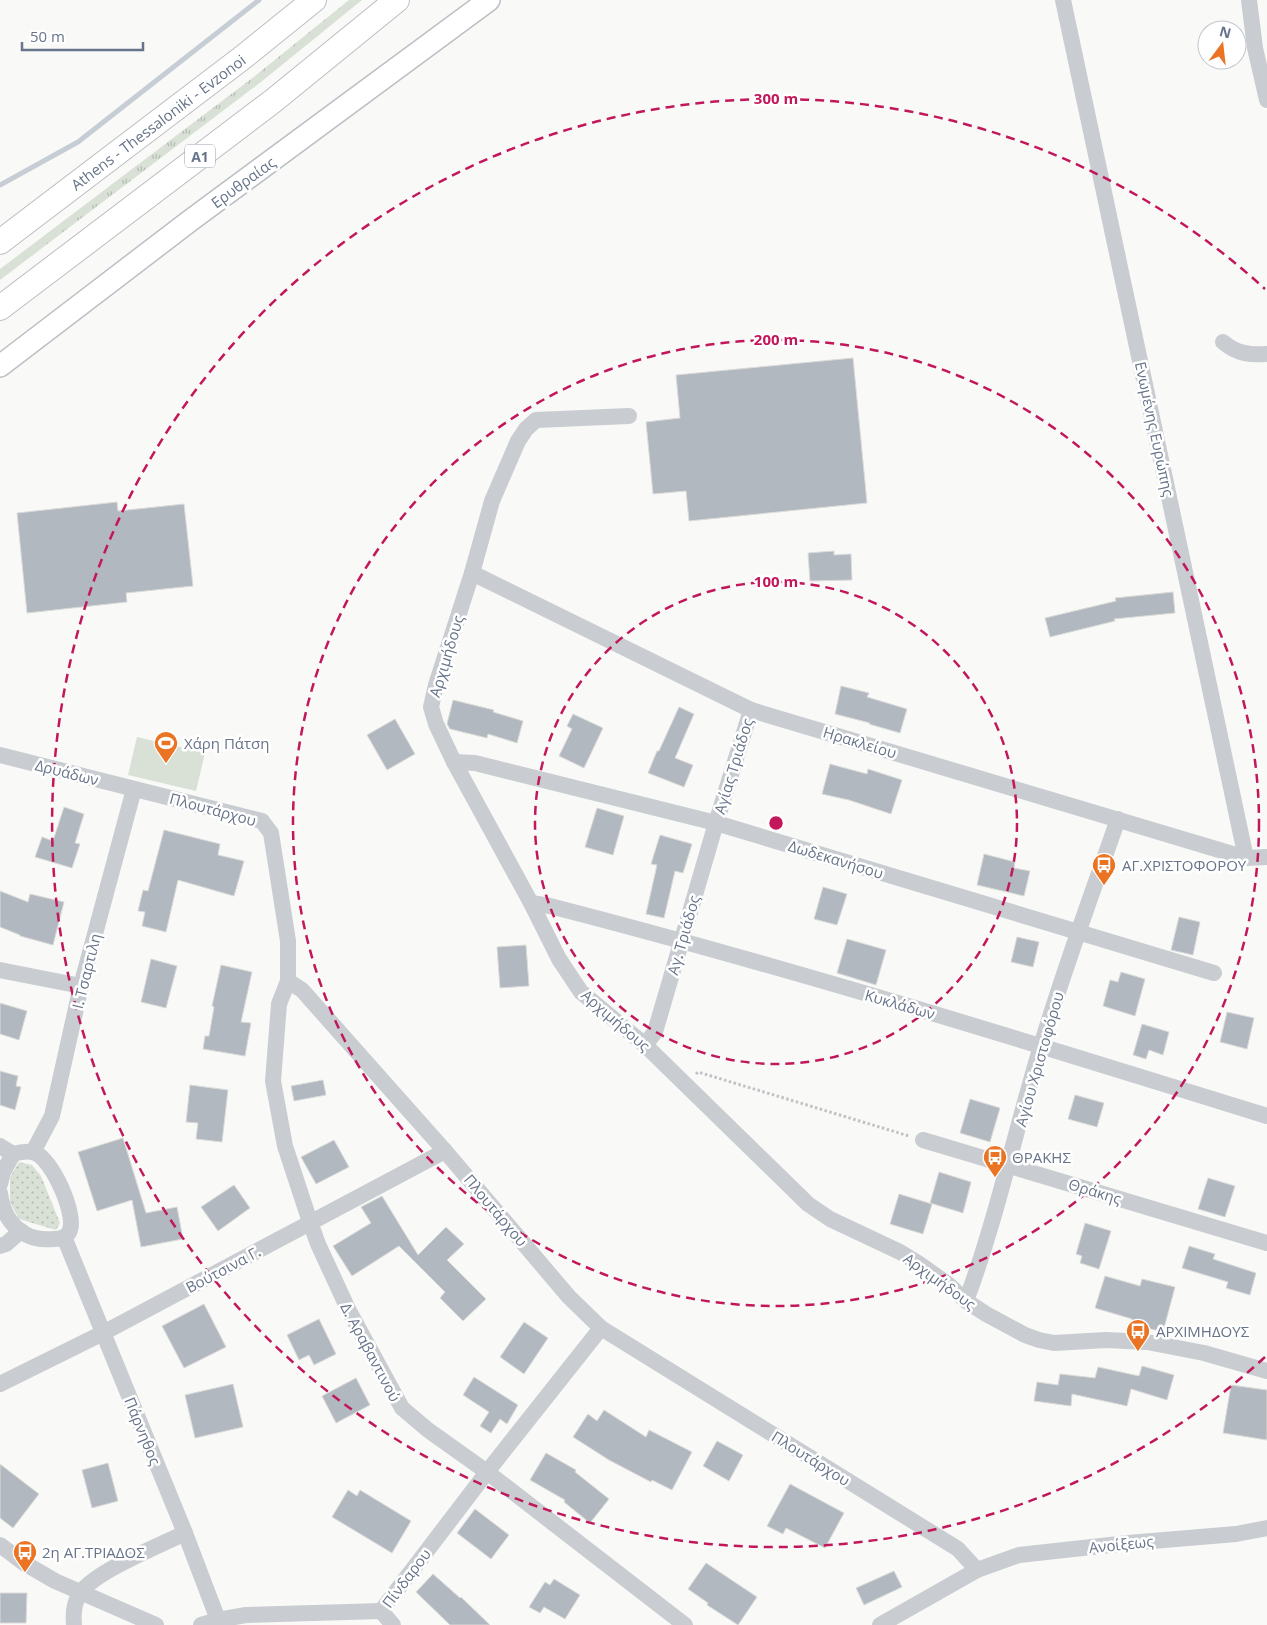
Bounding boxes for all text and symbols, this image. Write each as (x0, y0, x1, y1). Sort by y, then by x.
scale bar (22, 20, 144, 52)
north arrow (1197, 20, 1247, 70)
text: N (1218, 21, 1233, 43)
text: 50 m (30, 26, 65, 46)
street label: Athens - Thessaloniki - Evzonoi (67, 50, 249, 194)
text: 300 m (754, 88, 798, 108)
road number: Α1 (185, 144, 215, 168)
street label: Ερυθραίας (207, 152, 279, 212)
text: 200 m (754, 329, 798, 349)
street label: Ενωμένης Ευρώπης (1131, 360, 1179, 498)
text: 100 m (754, 571, 798, 591)
street label: Αρχιμήδους (424, 613, 468, 699)
street label: Αγίας Τριάδος (709, 716, 757, 816)
street label: Ηρακλείου (821, 721, 899, 763)
sports icon: Χάρη Πάτση (153, 730, 179, 764)
place label: Χάρη Πάτση (184, 733, 270, 753)
street label: Δρυάδων (33, 754, 101, 790)
street label: Πλουτάρχου (168, 788, 258, 830)
centre of rings (767, 814, 785, 832)
street label: Δωδεκανήσου (786, 835, 886, 883)
bus stop icon: ΑΓ.ΧΡΙΣΤΟΦΟΡΟΥ (1091, 852, 1117, 886)
place label: ΑΓ.ΧΡΙΣΤΟΦΟΡΟΥ (1122, 855, 1247, 875)
street label: Αγ. Τριάδος (662, 893, 704, 977)
street label: Ι. Τσαρτιλη (67, 931, 105, 1011)
street label: Κυκλάδων (863, 984, 937, 1024)
street label: Αρχιμήδους (577, 985, 655, 1055)
street label: Αγίου Χριστοφόρου (1010, 989, 1068, 1129)
bus stop icon: ΘΡΑΚΗΣ (982, 1144, 1008, 1178)
place label: ΘΡΑΚΗΣ (1012, 1147, 1071, 1167)
street label: Πλουτάρχου (460, 1170, 532, 1250)
street label: Θράκης (1066, 1174, 1124, 1208)
street label: Βούτσινα Γ. (182, 1241, 264, 1297)
street label: Αρχιμήδους (900, 1248, 980, 1314)
street label: Δ. Αραβαντινού (337, 1299, 405, 1405)
bus stop icon: ΑΡΧΙΜΗΔΟΥΣ (1125, 1318, 1151, 1352)
place label: ΑΡΧΙΜΗΔΟΥΣ (1156, 1321, 1250, 1341)
street label: Πάρνηθος (120, 1394, 166, 1468)
street label: Πλουτάρχου (768, 1426, 854, 1490)
street label: Ανοίξεως (1088, 1531, 1154, 1557)
bus stop icon: 2η ΑΓ.ΤΡΙΑΔΟΣ (12, 1539, 38, 1573)
place label: 2η ΑΓ.ΤΡΙΑΔΟΣ (42, 1542, 145, 1562)
street label: Πίνδαρου (377, 1544, 435, 1612)

